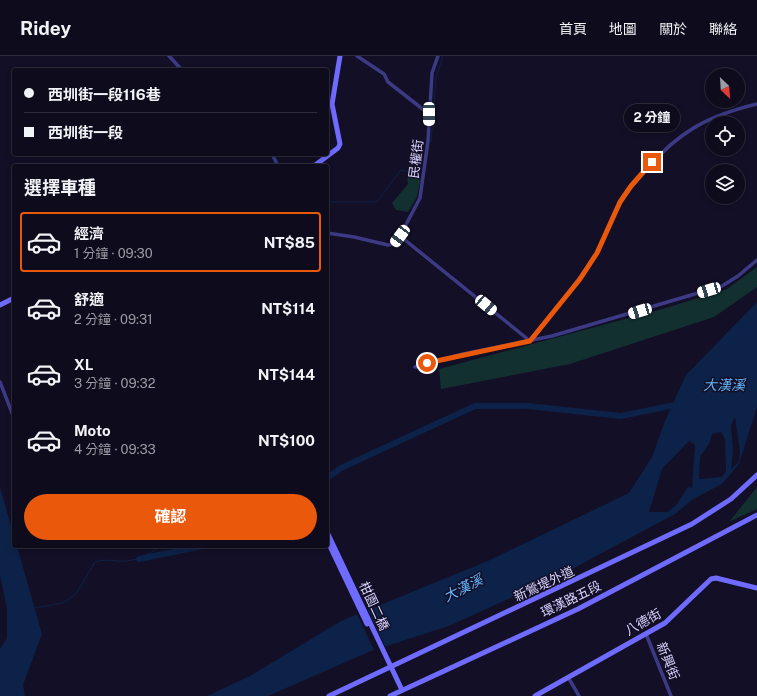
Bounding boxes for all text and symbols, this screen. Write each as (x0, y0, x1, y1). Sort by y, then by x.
text: Ridey (20, 17, 71, 39)
text: 首頁 (559, 21, 587, 37)
text: 地圖 (609, 21, 637, 37)
text: 關於 (659, 21, 687, 37)
text: 聯絡 (709, 21, 737, 37)
north arrow (705, 68, 745, 108)
map controls (705, 68, 745, 204)
text: 西圳街一段116巷 (48, 86, 161, 103)
car (423, 102, 435, 126)
callout: 2 分鐘 (624, 104, 680, 132)
text: 2 分鐘 (633, 110, 671, 125)
button: locate (705, 116, 745, 156)
text: 西圳街一段 (48, 124, 123, 141)
street label: 民權街 (406, 139, 426, 179)
route end (643, 153, 661, 171)
button: layers (705, 164, 745, 204)
text: 選擇車種 (24, 177, 96, 198)
car (388, 223, 412, 249)
icon: car (26, 224, 62, 260)
text: 經濟 (74, 225, 104, 242)
text: NT$85 (264, 234, 315, 251)
text: 1 分鐘 · 09:30 (74, 246, 153, 261)
car (696, 281, 722, 299)
icon: car (26, 290, 62, 326)
text: 舒適 (74, 291, 104, 308)
car (473, 293, 499, 317)
text: NT$114 (261, 300, 315, 317)
car (627, 302, 653, 320)
text: 2 分鐘 · 09:31 (74, 312, 153, 327)
route start (418, 354, 436, 372)
icon: car (26, 356, 62, 392)
text: XL (74, 356, 93, 373)
text: NT$144 (258, 366, 315, 383)
text: 3 分鐘 · 09:32 (74, 376, 155, 391)
water label: 大漢溪 (703, 377, 747, 393)
icon: car (26, 422, 62, 458)
text: Moto (74, 422, 111, 439)
text: NT$100 (258, 432, 315, 449)
text: 4 分鐘 · 09:33 (74, 442, 156, 457)
button: 確認 (24, 494, 317, 540)
street label: 新鶯堤外道 (511, 563, 577, 605)
water label: 大漢溪 (441, 570, 487, 605)
street label: 環漢路五段 (538, 578, 604, 620)
street label: 柑園二橋 (356, 579, 392, 633)
street label: 八德街 (622, 606, 664, 638)
street label: 新興街 (654, 640, 682, 682)

